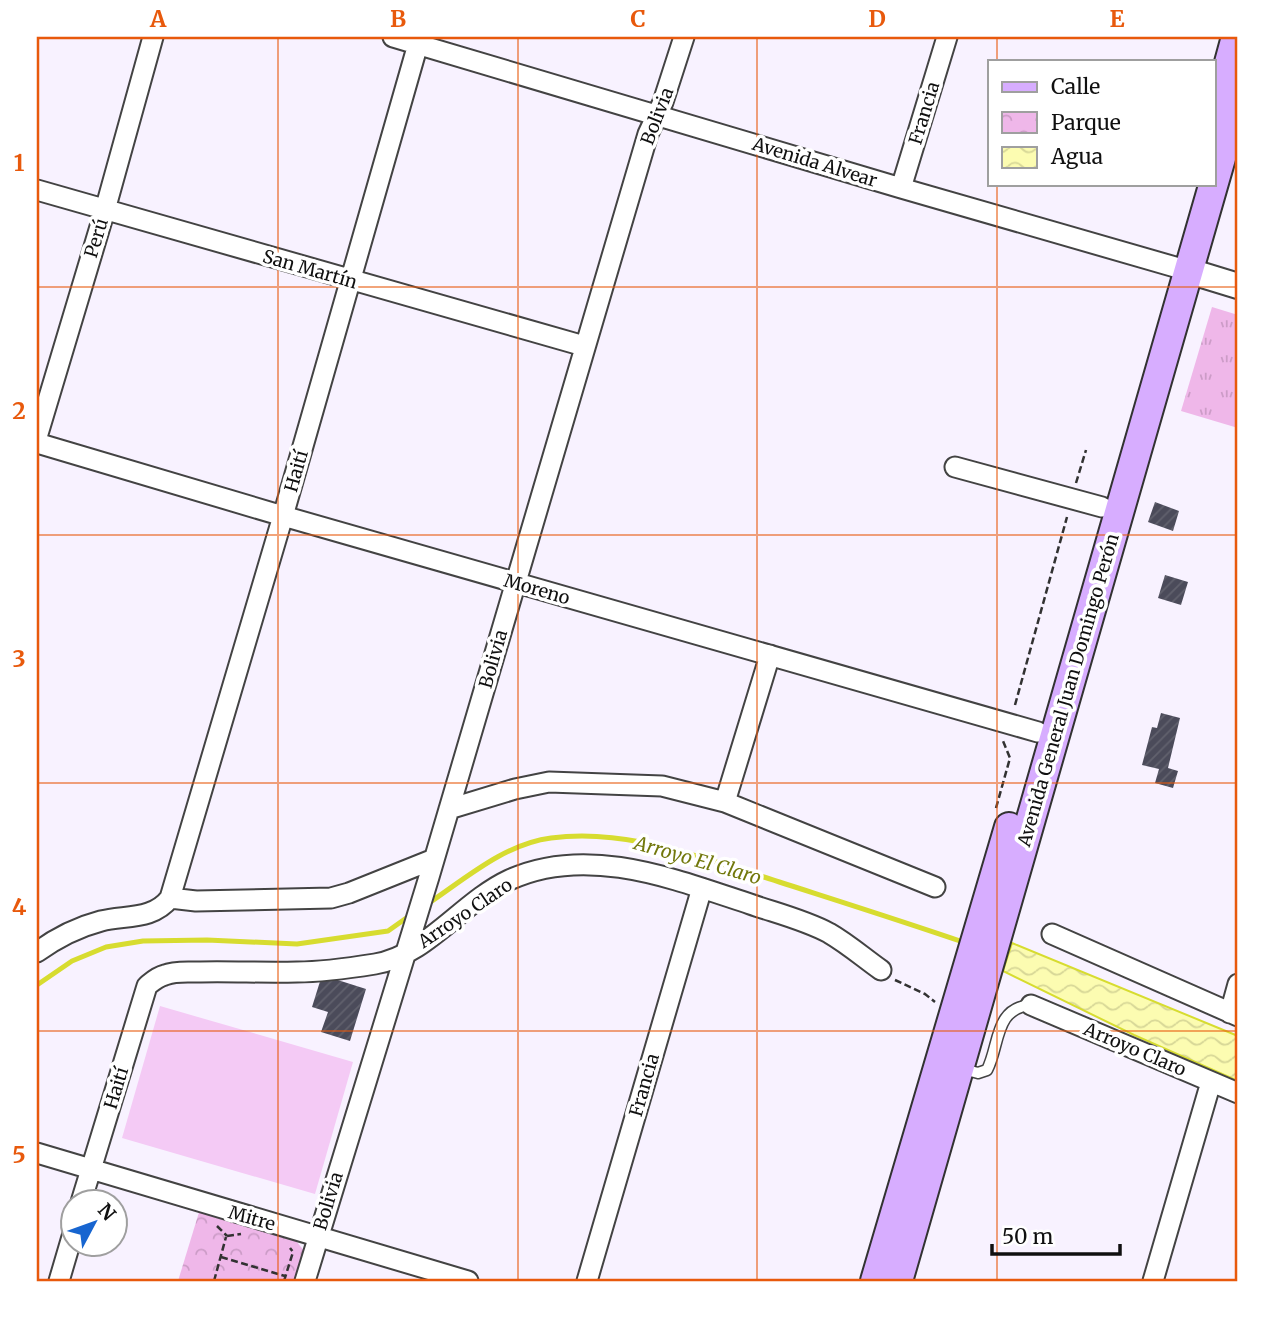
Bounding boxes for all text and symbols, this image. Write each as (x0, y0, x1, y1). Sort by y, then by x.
text: A (149, 4, 167, 33)
text: B (390, 4, 406, 33)
text: C (630, 4, 646, 33)
text: D (868, 4, 886, 33)
text: E (1109, 4, 1125, 33)
legend (988, 60, 1216, 186)
text: Calle (1051, 73, 1100, 100)
street label: Francia (904, 78, 945, 147)
street label: Bolivia (636, 84, 679, 148)
text: Parque (1051, 109, 1121, 136)
street label: Avenida Alvear (749, 132, 880, 192)
text: Agua (1050, 143, 1103, 170)
text: 1 (14, 148, 25, 177)
street label: Perú (79, 215, 113, 261)
street label: San Martín (260, 245, 360, 293)
text: 2 (12, 396, 26, 425)
street label: Haití (279, 446, 313, 495)
street label: Avenida General Juan Domingo Perón (1012, 531, 1124, 850)
street label: Moreno (501, 569, 573, 609)
street label: Bolivia (474, 627, 512, 691)
text: 3 (12, 644, 26, 673)
water label: Arroyo El Claro (630, 830, 764, 890)
street label: Arroyo Claro (413, 873, 517, 954)
text: 4 (12, 892, 27, 921)
street label: Arroyo Claro (1079, 1017, 1190, 1081)
street label: Francia (624, 1051, 664, 1119)
street label: Haití (99, 1063, 134, 1112)
text: 5 (12, 1140, 26, 1169)
street label: Bolivia (308, 1169, 348, 1233)
north arrow (60, 1188, 130, 1258)
text: N (93, 1198, 121, 1225)
street label: Mitre (226, 1200, 278, 1236)
scale bar (992, 1213, 1119, 1257)
text: 50 m (1002, 1223, 1053, 1250)

